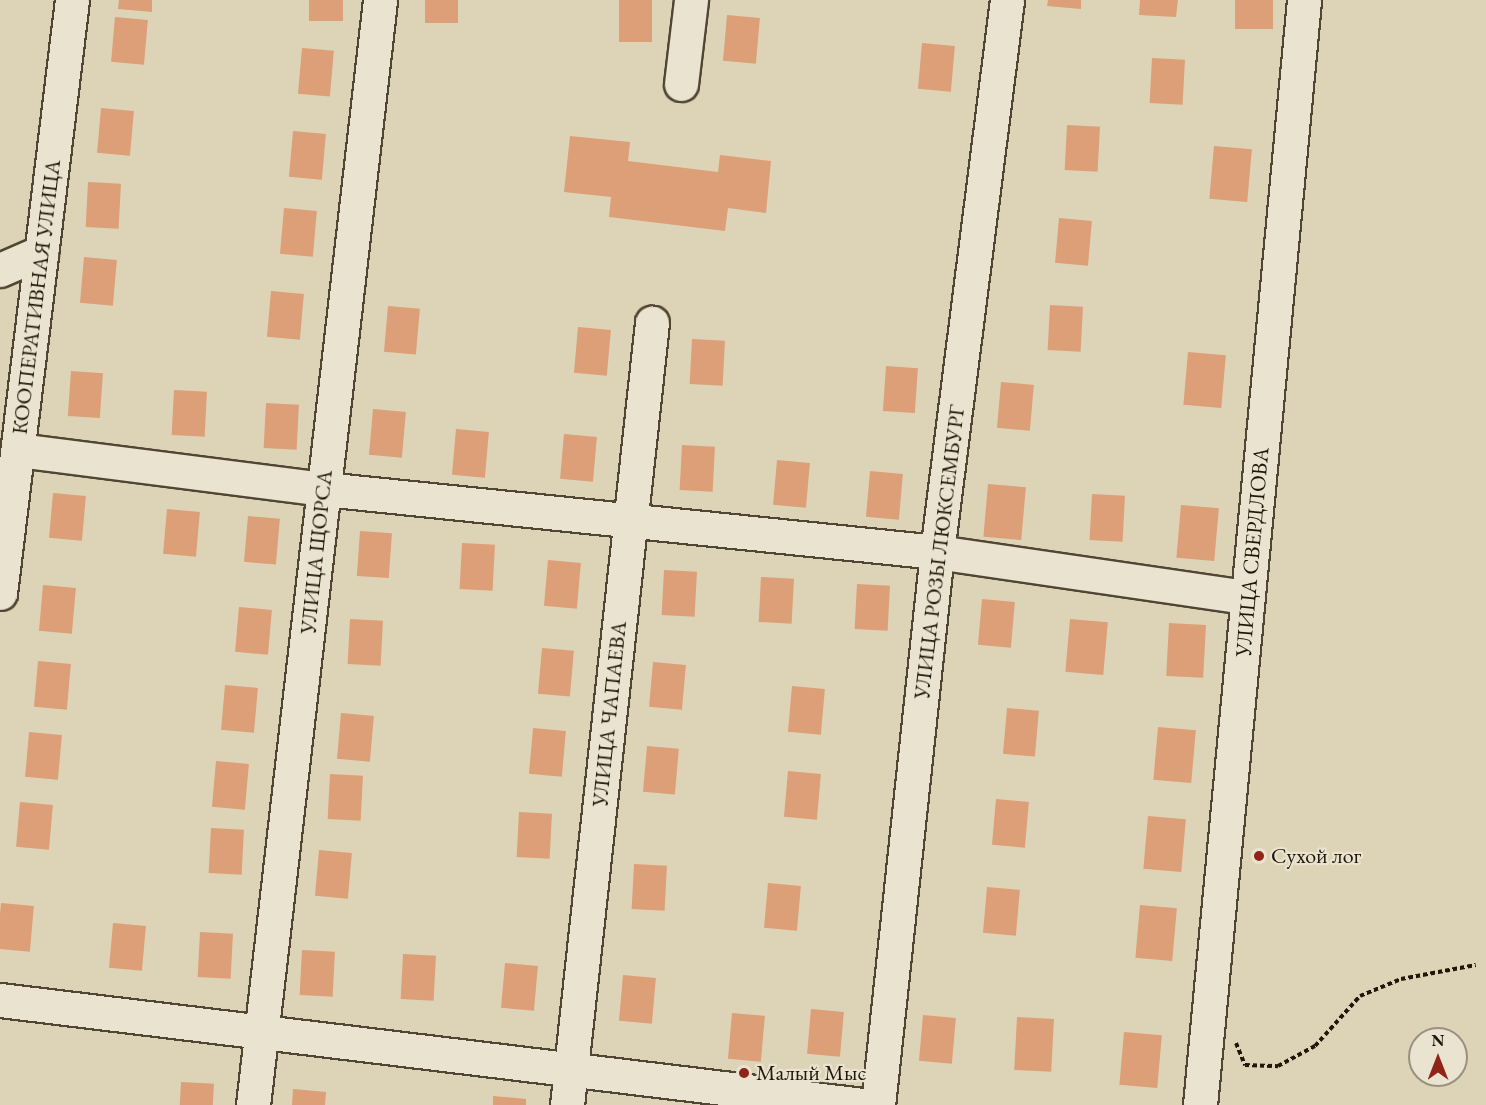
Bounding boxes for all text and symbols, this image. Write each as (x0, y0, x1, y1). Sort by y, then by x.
street label: КООПЕРАТИВНАЯ УЛИЦА (6, 158, 66, 436)
street label: УЛИЦА РОЗЫ ЛЮКСЕМБУРГ (908, 403, 970, 701)
street label: УЛИЦА СВЕРДЛОВА (1230, 446, 1274, 658)
street label: УЛИЦА ЩОРСА (294, 469, 338, 635)
street label: УЛИЦА ЧАПАЕВА (586, 620, 632, 808)
place label: Сухой лог (1271, 843, 1361, 869)
marker: Сухой лог (1252, 849, 1266, 863)
north arrow (1408, 1027, 1468, 1087)
text: N (1432, 1030, 1444, 1051)
place label: Малый Мыс (756, 1060, 866, 1086)
marker: Малый Мыс (737, 1066, 751, 1080)

